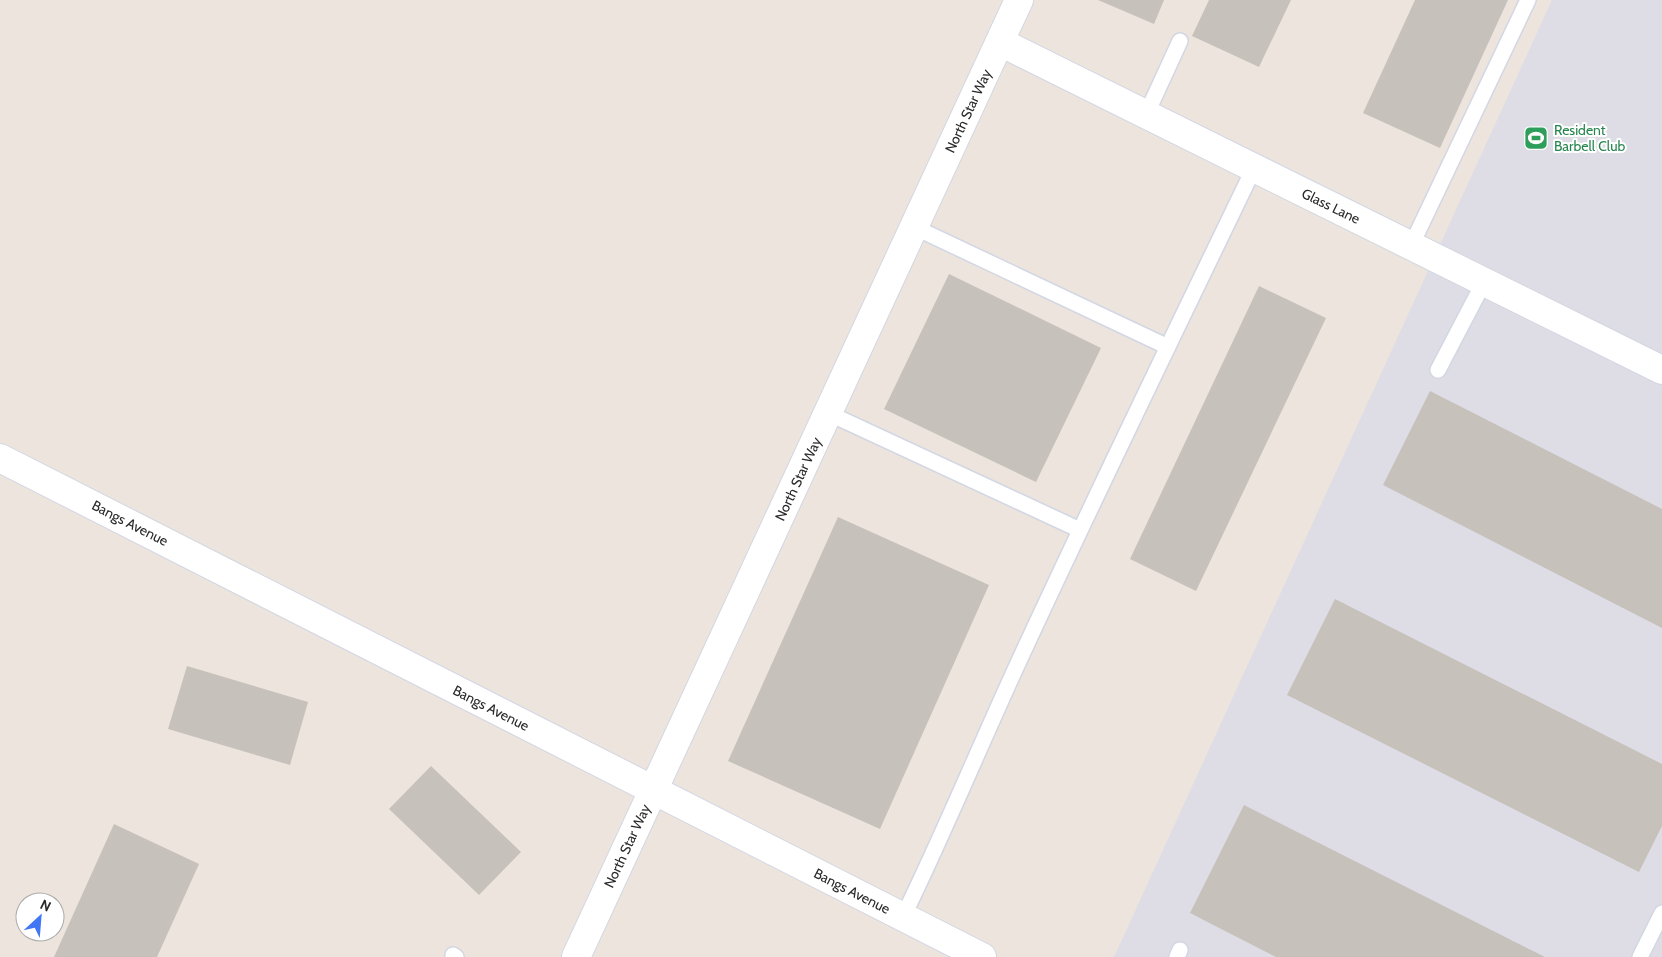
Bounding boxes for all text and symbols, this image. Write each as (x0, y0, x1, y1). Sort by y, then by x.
street label: North Star Way (941, 66, 995, 156)
place label: Resident Barbell Club (1554, 121, 1625, 155)
sports icon: Resident Barbell Club (1523, 125, 1549, 151)
street label: Glass Lane (1299, 184, 1363, 228)
street label: North Star Way (771, 434, 825, 524)
street label: Bangs Avenue (89, 496, 171, 550)
street label: Bangs Avenue (450, 681, 532, 735)
street label: North Star Way (600, 801, 654, 891)
street label: Bangs Avenue (811, 864, 893, 918)
north arrow (15, 892, 65, 942)
text: N (37, 895, 54, 916)

